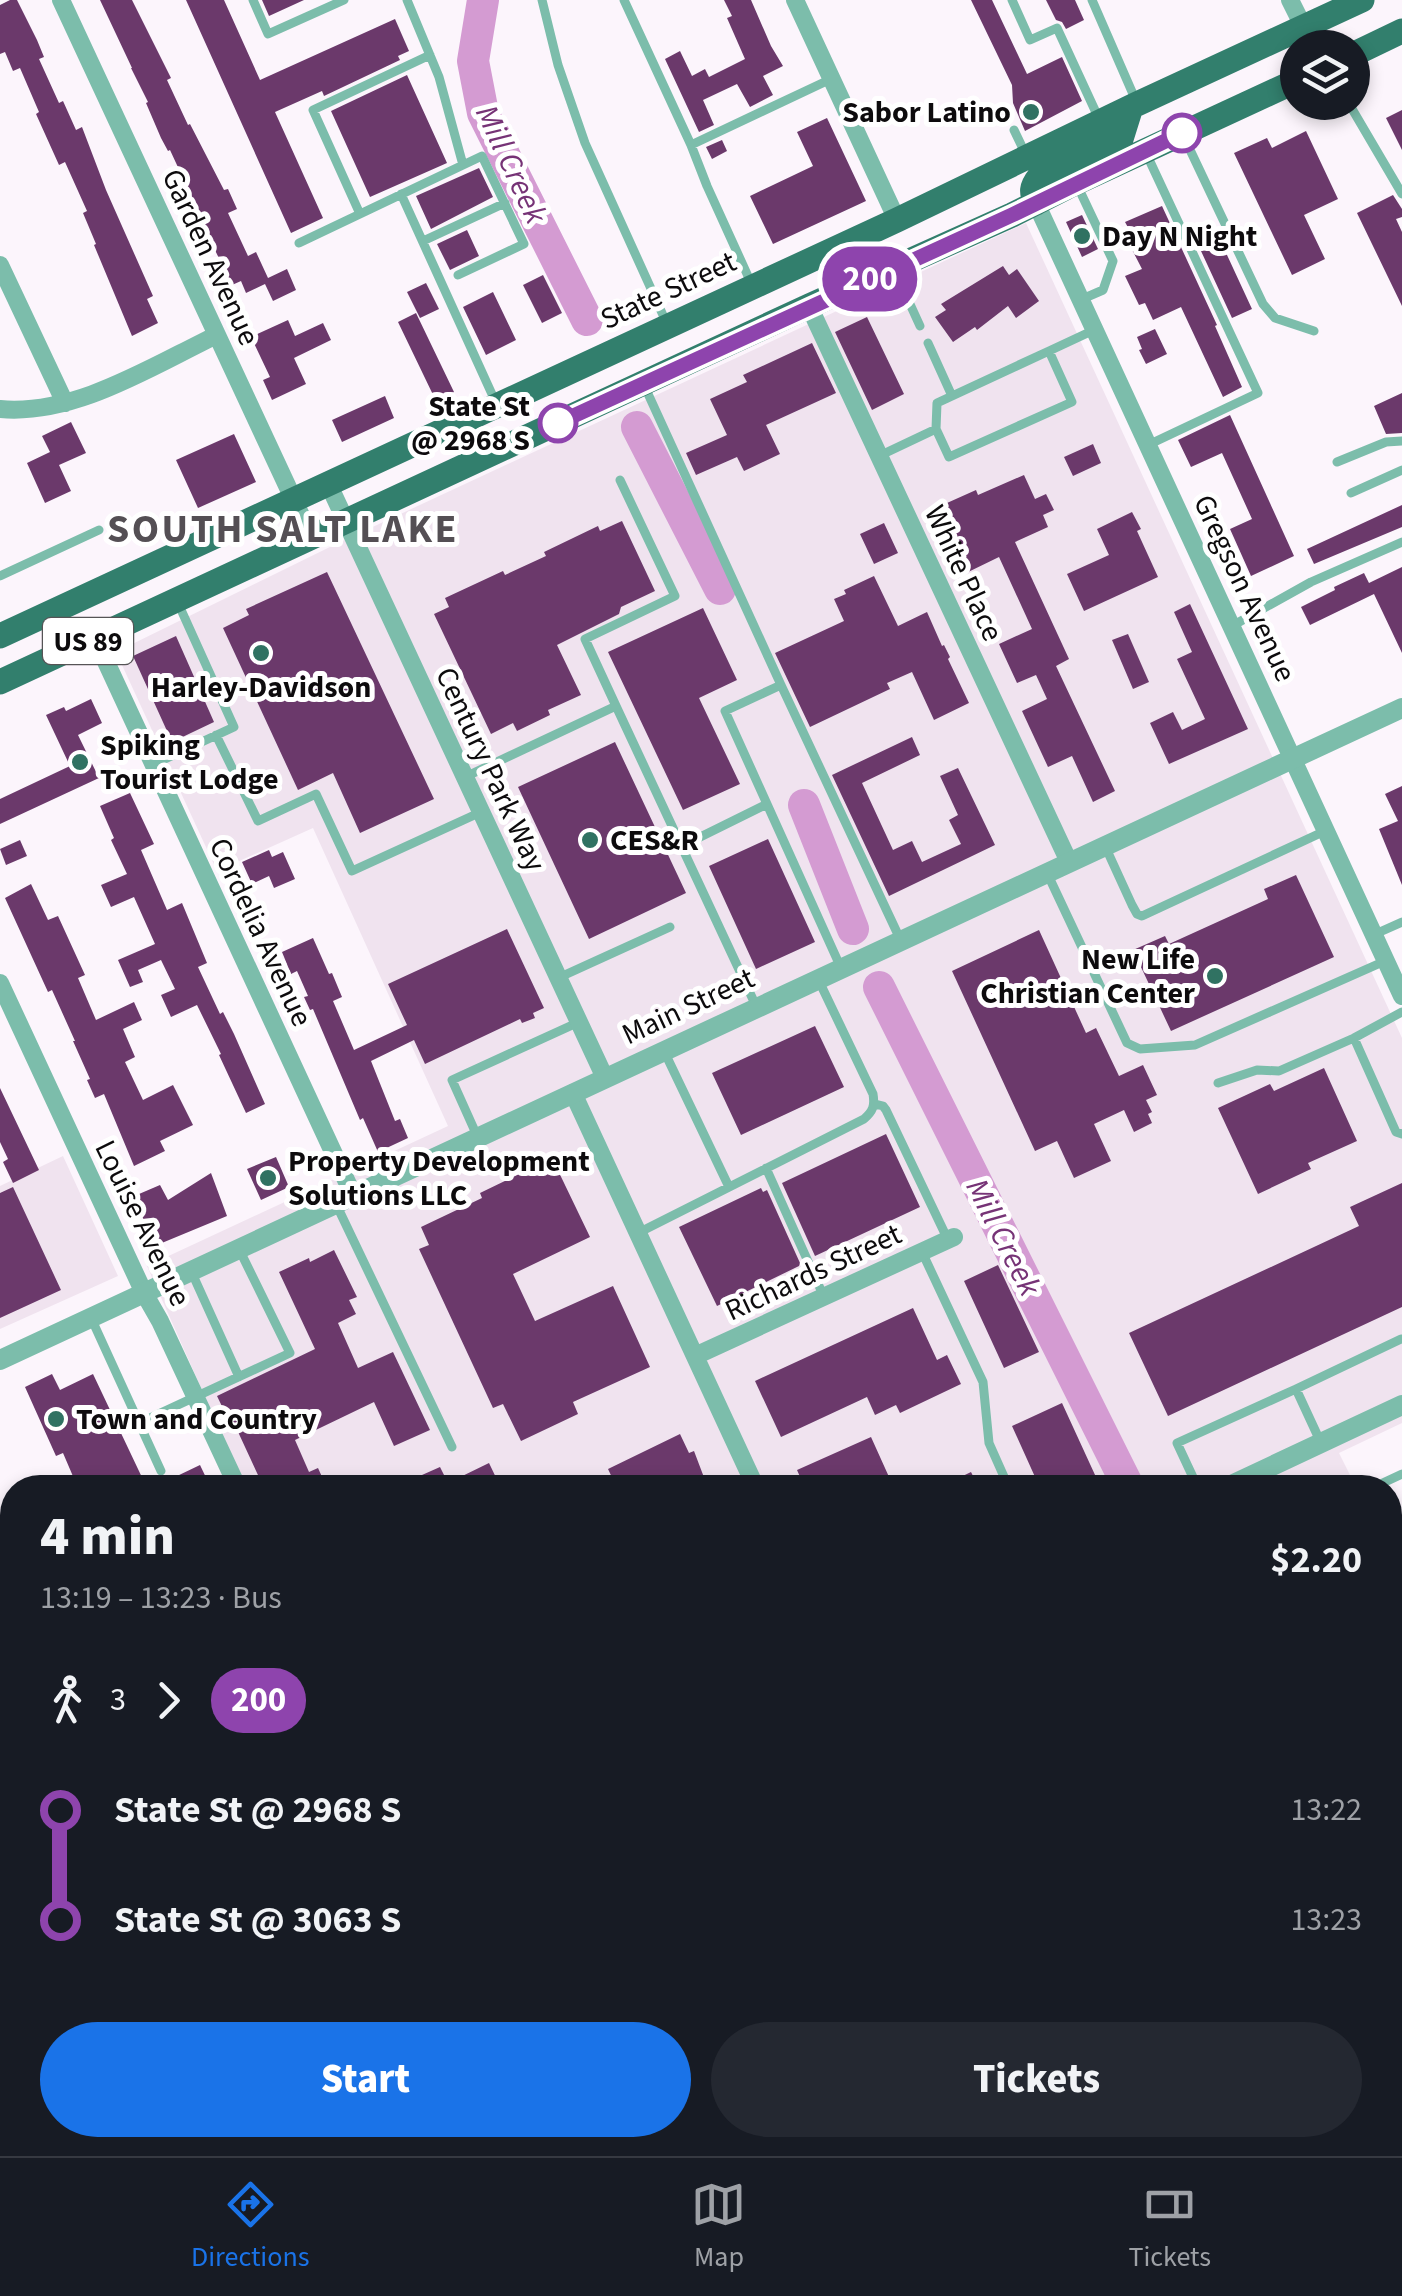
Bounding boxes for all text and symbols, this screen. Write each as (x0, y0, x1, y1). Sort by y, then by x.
map controls (1280, 30, 1370, 120)
button: layers (1280, 30, 1370, 120)
place label: Sabor Latino (842, 91, 1011, 134)
water label: Mill Creek (463, 97, 559, 232)
marker: Sabor Latino (1020, 101, 1042, 123)
unlabelled marker (1163, 114, 1201, 152)
street label: Garden Avenue (151, 162, 270, 352)
place label: Day N Night (1102, 215, 1258, 258)
marker: Day N Night (1071, 225, 1093, 247)
street label: State Street (593, 240, 743, 341)
line badge: 200 (812, 246, 928, 312)
text: 200 (842, 254, 898, 304)
place label: State St @ 2968 S (411, 385, 531, 462)
marker: State St @ 2968 S (539, 404, 577, 442)
street label: Gregson Avenue (1182, 488, 1307, 689)
street label: White Place (913, 498, 1014, 648)
district label: SOUTH SALT LAKE (107, 501, 459, 558)
road number: US 89 (43, 618, 133, 664)
marker: Harley-Davidson (250, 642, 272, 664)
street label: Century Park Way (424, 660, 557, 878)
place label: Harley-Davidson (151, 666, 371, 709)
place label: Spiking Tourist Lodge (100, 724, 278, 801)
marker: Spiking Tourist Lodge (69, 751, 91, 773)
place label: CES&R (610, 819, 699, 862)
marker: CES&R (579, 829, 601, 851)
street label: Cordelia Avenue (198, 831, 323, 1034)
place label: New Life Christian Center (980, 938, 1195, 1015)
street label: Main Street (615, 957, 762, 1056)
marker: New Life Christian Center (1204, 965, 1226, 987)
street label: Louise Avenue (84, 1133, 201, 1314)
place label: Property Development Solutions LLC (288, 1140, 590, 1217)
marker: Property Development Solutions LLC (257, 1167, 279, 1189)
water label: Mill Creek (954, 1171, 1053, 1305)
street label: Richards Street (718, 1213, 908, 1332)
place label: Town and Country (76, 1398, 317, 1441)
marker: Town and Country (45, 1408, 67, 1430)
text: 4 min (40, 1498, 175, 1576)
text: $2.20 (1270, 1533, 1362, 1587)
text: 13:19 – 13:23 · Bus (40, 1575, 282, 1621)
icon: walk (40, 1673, 95, 1728)
icon: forward (141, 1673, 196, 1728)
text: 200 (231, 1675, 286, 1725)
text: 3 (110, 1677, 126, 1723)
text: State St @ 2968 S (114, 1783, 401, 1837)
text: 13:22 (1290, 1787, 1362, 1833)
text: State St @ 3063 S (114, 1893, 401, 1947)
text: 13:23 (1290, 1897, 1362, 1943)
button: Start (40, 2022, 691, 2137)
button: Tickets (711, 2022, 1362, 2137)
tab: Directions (191, 2177, 309, 2277)
tab: Map (691, 2177, 746, 2277)
tab: Tickets (1128, 2177, 1211, 2277)

